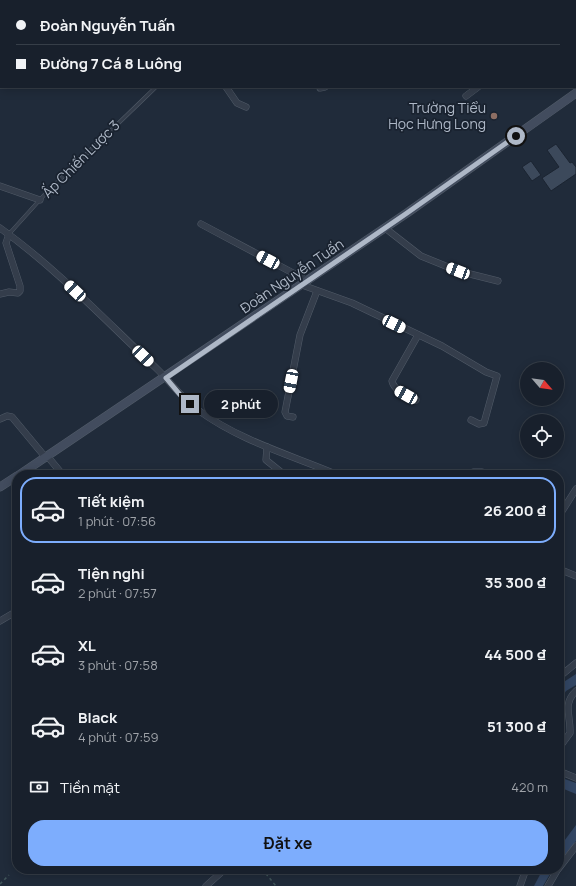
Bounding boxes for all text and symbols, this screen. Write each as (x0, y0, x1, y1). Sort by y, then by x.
text: Đoàn Nguyễn Tuấn (40, 15, 175, 36)
text: Đường 7 Cá 8 Luông (40, 53, 182, 74)
place label: Trường Tiểu Học Hưng Long (388, 98, 486, 133)
marker: Trường Tiểu Học Hưng Long (489, 111, 499, 121)
street label: Ấp Chiến Lược 3 (37, 115, 124, 202)
route start (507, 127, 525, 145)
street label: Đoàn Nguyễn Tuấn (236, 234, 347, 317)
car (255, 249, 281, 271)
car (445, 261, 471, 281)
car (62, 278, 88, 304)
car (381, 313, 407, 335)
car (130, 343, 156, 369)
north arrow (520, 362, 564, 406)
map controls (520, 362, 564, 458)
car (283, 368, 299, 394)
car (393, 384, 419, 406)
callout: 2 phút (204, 390, 278, 418)
route end (181, 395, 199, 413)
text: 2 phút (221, 395, 261, 413)
button: locate (520, 414, 564, 458)
text: Tiết kiệm (78, 491, 144, 512)
icon: car (30, 492, 66, 528)
text: 26 200 ₫ (484, 500, 546, 521)
text: 1 phút · 07:56 (78, 512, 156, 530)
text: Tiện nghi (78, 563, 145, 584)
icon: car (30, 564, 66, 600)
text: 35 300 ₫ (485, 572, 546, 593)
text: 2 phút · 07:57 (78, 584, 157, 602)
text: XL (78, 635, 96, 656)
icon: car (30, 636, 66, 672)
text: 44 500 ₫ (484, 644, 546, 665)
text: 3 phút · 07:58 (78, 656, 158, 674)
text: Black (78, 707, 117, 728)
icon: car (30, 708, 66, 744)
text: 51 300 ₫ (487, 716, 546, 737)
text: 4 phút · 07:59 (78, 728, 159, 746)
icon: cash (28, 776, 50, 798)
text: Tiền mặt (60, 777, 120, 798)
text: 420 m (511, 778, 548, 796)
button: Đặt xe (28, 820, 548, 866)

